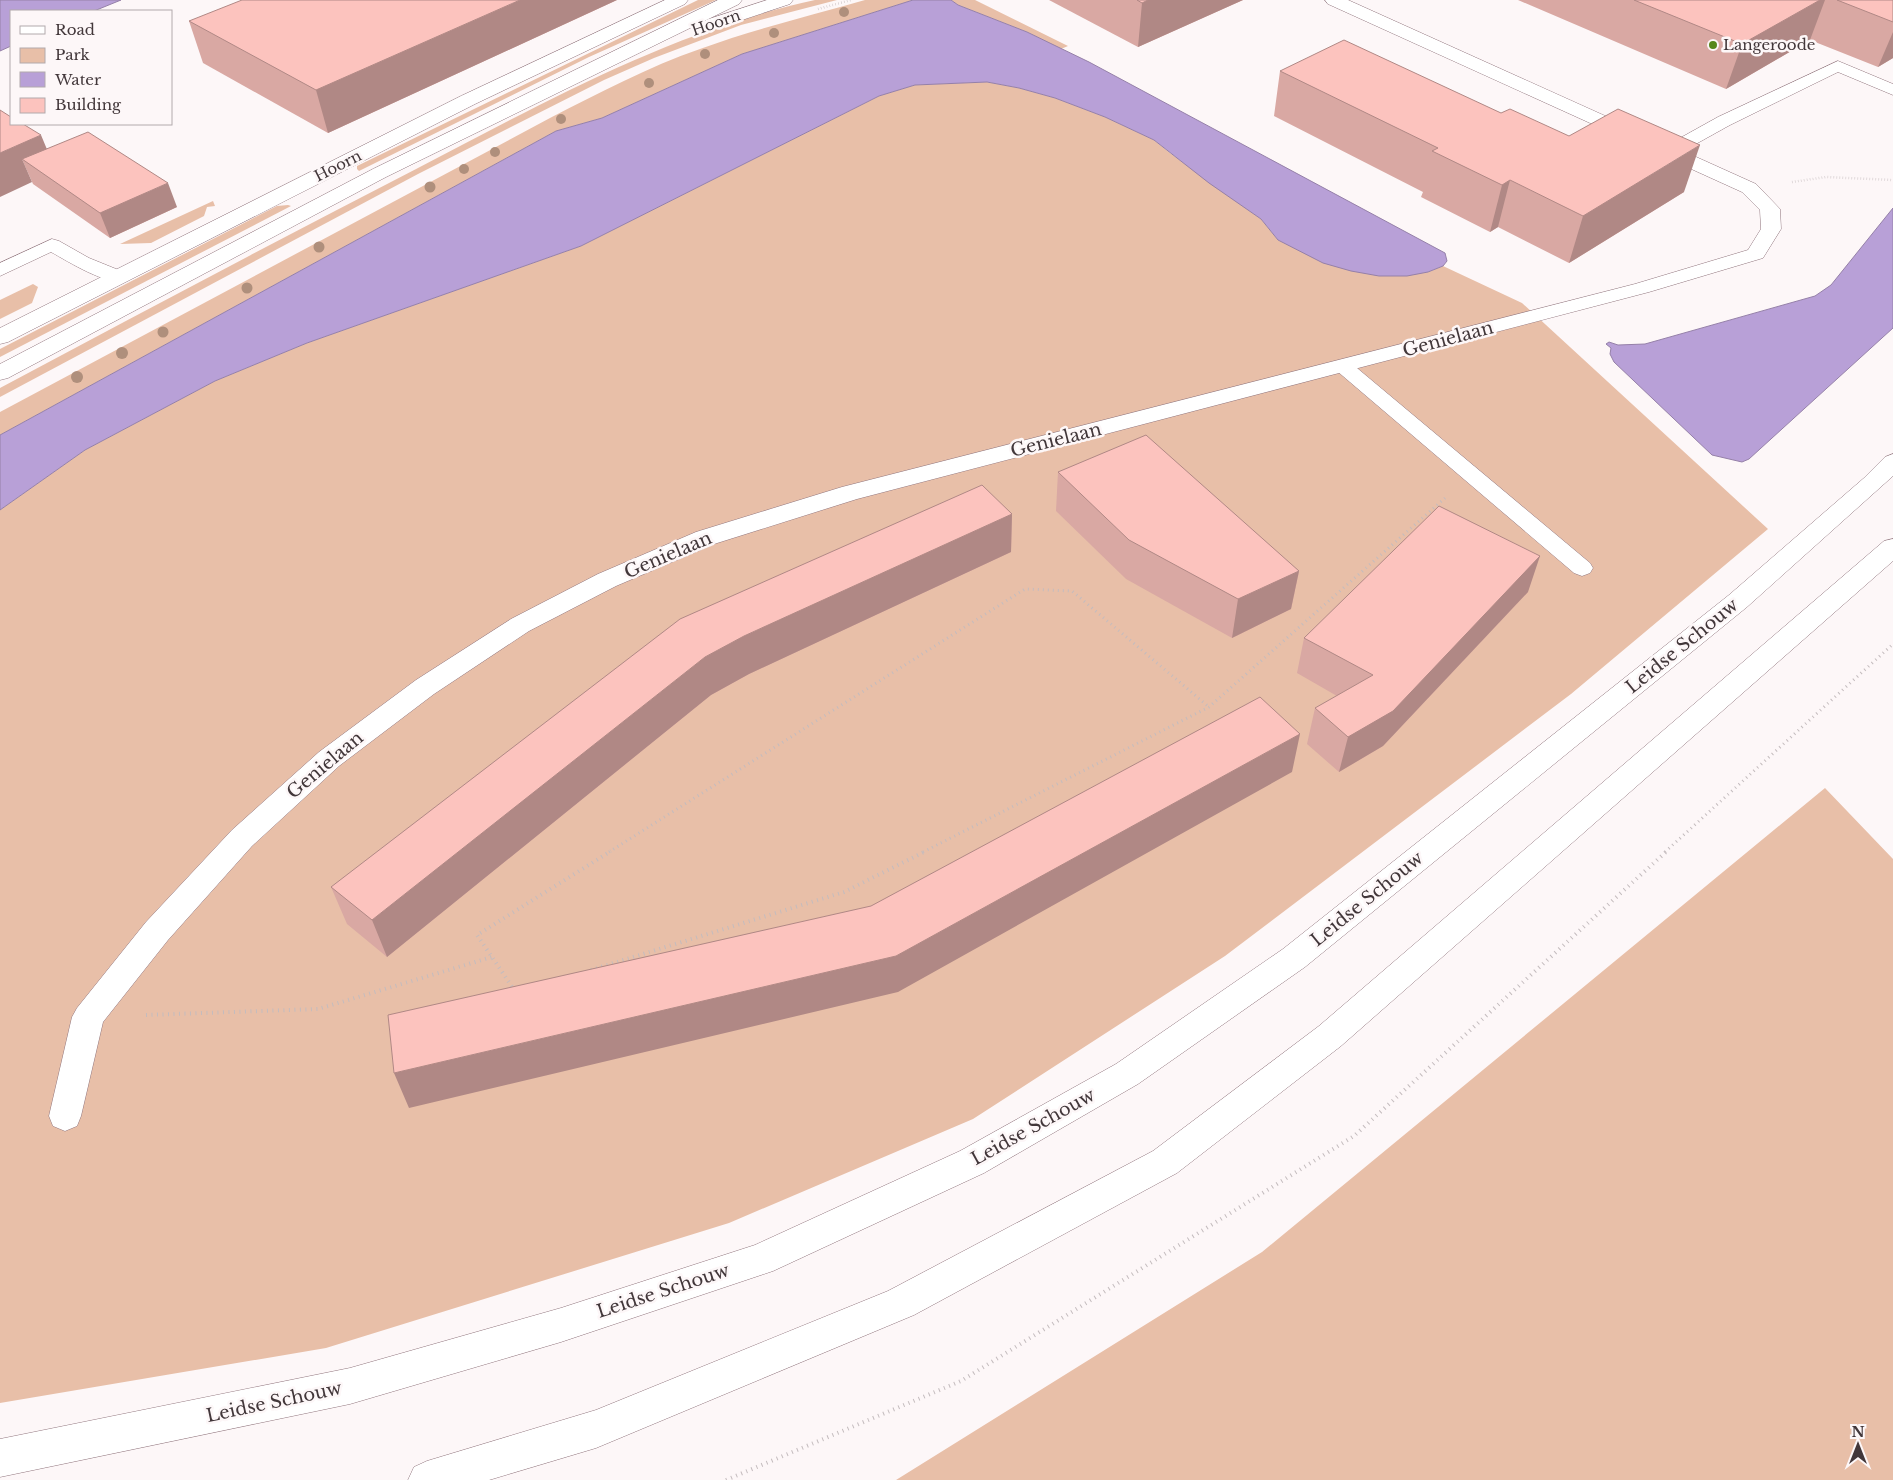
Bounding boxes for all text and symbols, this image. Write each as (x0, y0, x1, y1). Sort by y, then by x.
street label: Hoorn (689, 5, 743, 40)
legend (10, 10, 172, 125)
text: Road (55, 20, 95, 39)
place label: Langeroode (1723, 35, 1815, 54)
marker: Langeroode (1707, 39, 1719, 51)
text: Park (55, 45, 91, 64)
text: Water (54, 70, 102, 89)
text: Building (55, 95, 122, 114)
street label: Hoorn (311, 146, 365, 186)
street label: Genielaan (1400, 316, 1496, 362)
street label: Genielaan (1008, 418, 1104, 462)
street label: Genielaan (621, 527, 715, 583)
street label: Leidse Schouw (1621, 594, 1743, 698)
street label: Genielaan (282, 727, 368, 803)
street label: Leidse Schouw (1306, 847, 1428, 951)
street label: Leidse Schouw (967, 1084, 1099, 1170)
street label: Leidse Schouw (594, 1259, 733, 1323)
street label: Leidse Schouw (204, 1377, 344, 1427)
north arrow (1833, 1420, 1883, 1470)
text: N (1851, 1423, 1865, 1441)

